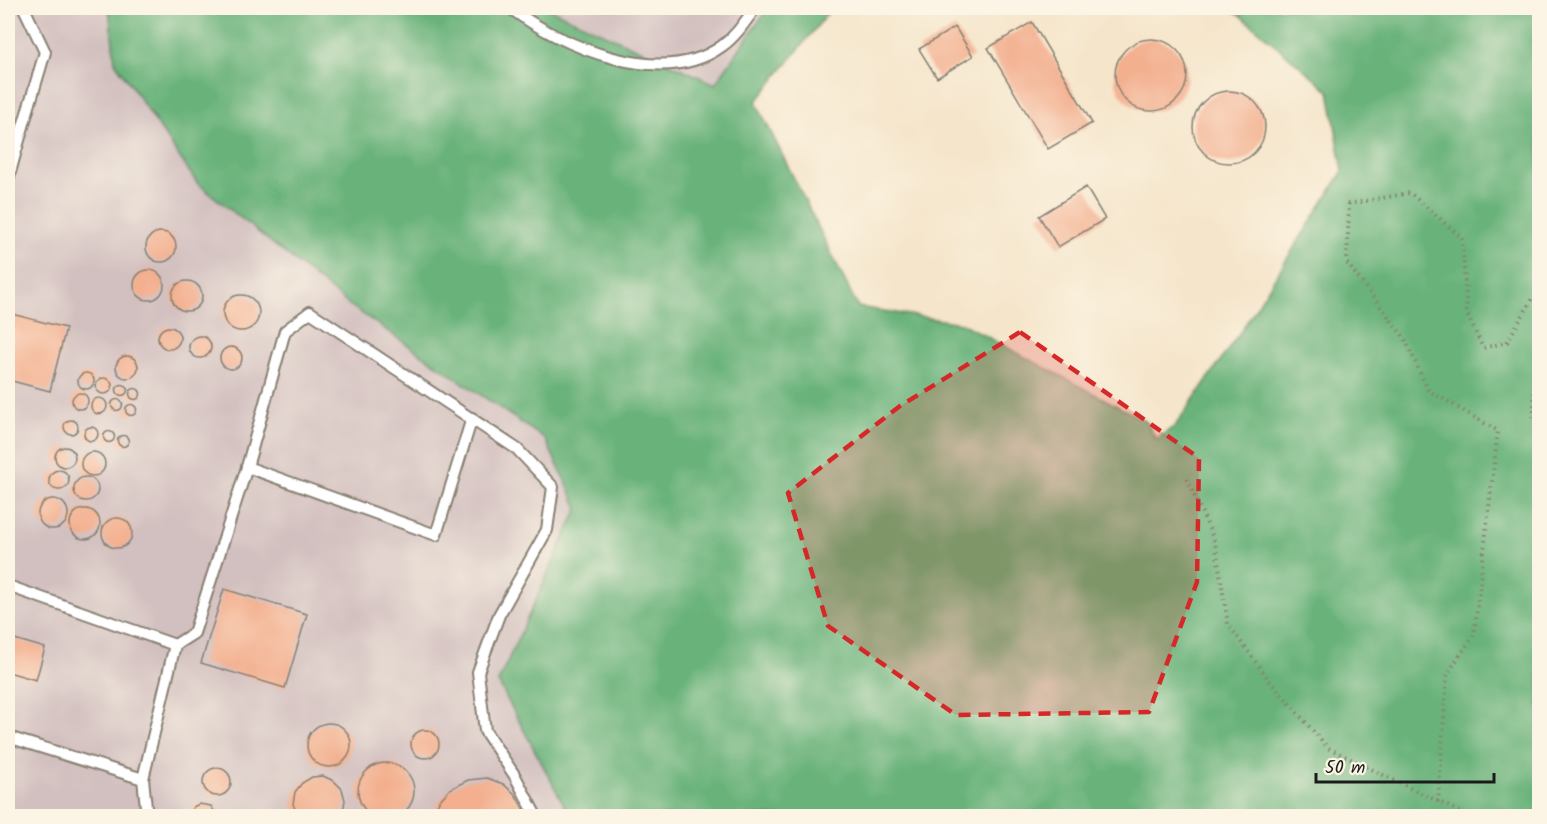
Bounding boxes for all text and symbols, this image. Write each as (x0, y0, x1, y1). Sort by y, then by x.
scale bar (1316, 746, 1494, 784)
text: 50 m (1325, 754, 1365, 783)

